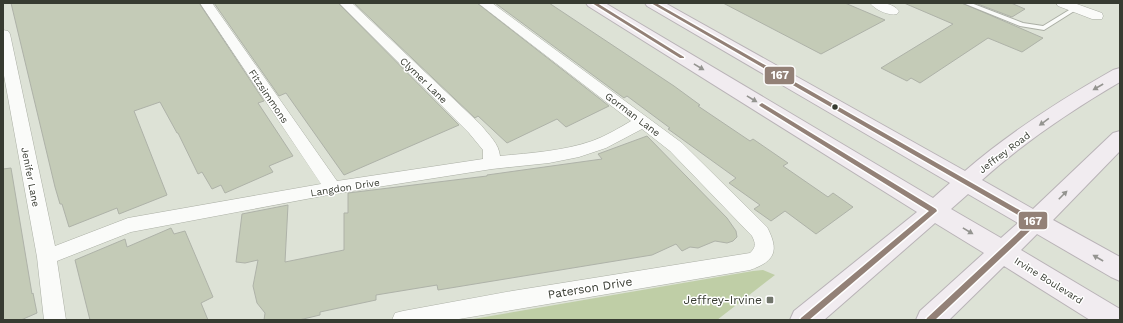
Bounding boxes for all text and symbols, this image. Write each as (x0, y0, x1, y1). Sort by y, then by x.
street label: Clymer Lane (398, 55, 450, 106)
one-way arrow (693, 64, 705, 71)
line badge: 167 (764, 66, 795, 85)
street label: Fitzsimmons (246, 67, 291, 125)
text: 167 (771, 69, 789, 82)
one-way arrow (1092, 83, 1104, 90)
street label: Gorman Lane (603, 90, 662, 139)
one-way arrow (746, 96, 758, 103)
unlabelled marker (830, 102, 840, 112)
one-way arrow (1038, 118, 1049, 127)
street label: Jeffrey Road (976, 130, 1032, 175)
street label: Jenifer Lane (19, 146, 42, 208)
street label: Langdon Drive (310, 177, 381, 198)
one-way arrow (1058, 190, 1068, 200)
line badge: 167 (1018, 211, 1048, 230)
text: 167 (1024, 215, 1042, 228)
one-way arrow (962, 227, 974, 234)
one-way arrow (1092, 254, 1104, 261)
street label: Irvine Boulevard (1013, 255, 1085, 306)
street label: Paterson Drive (547, 274, 633, 302)
place label: Jeffrey-Irvine (683, 293, 762, 307)
marker: Jeffrey-Irvine (765, 295, 775, 305)

